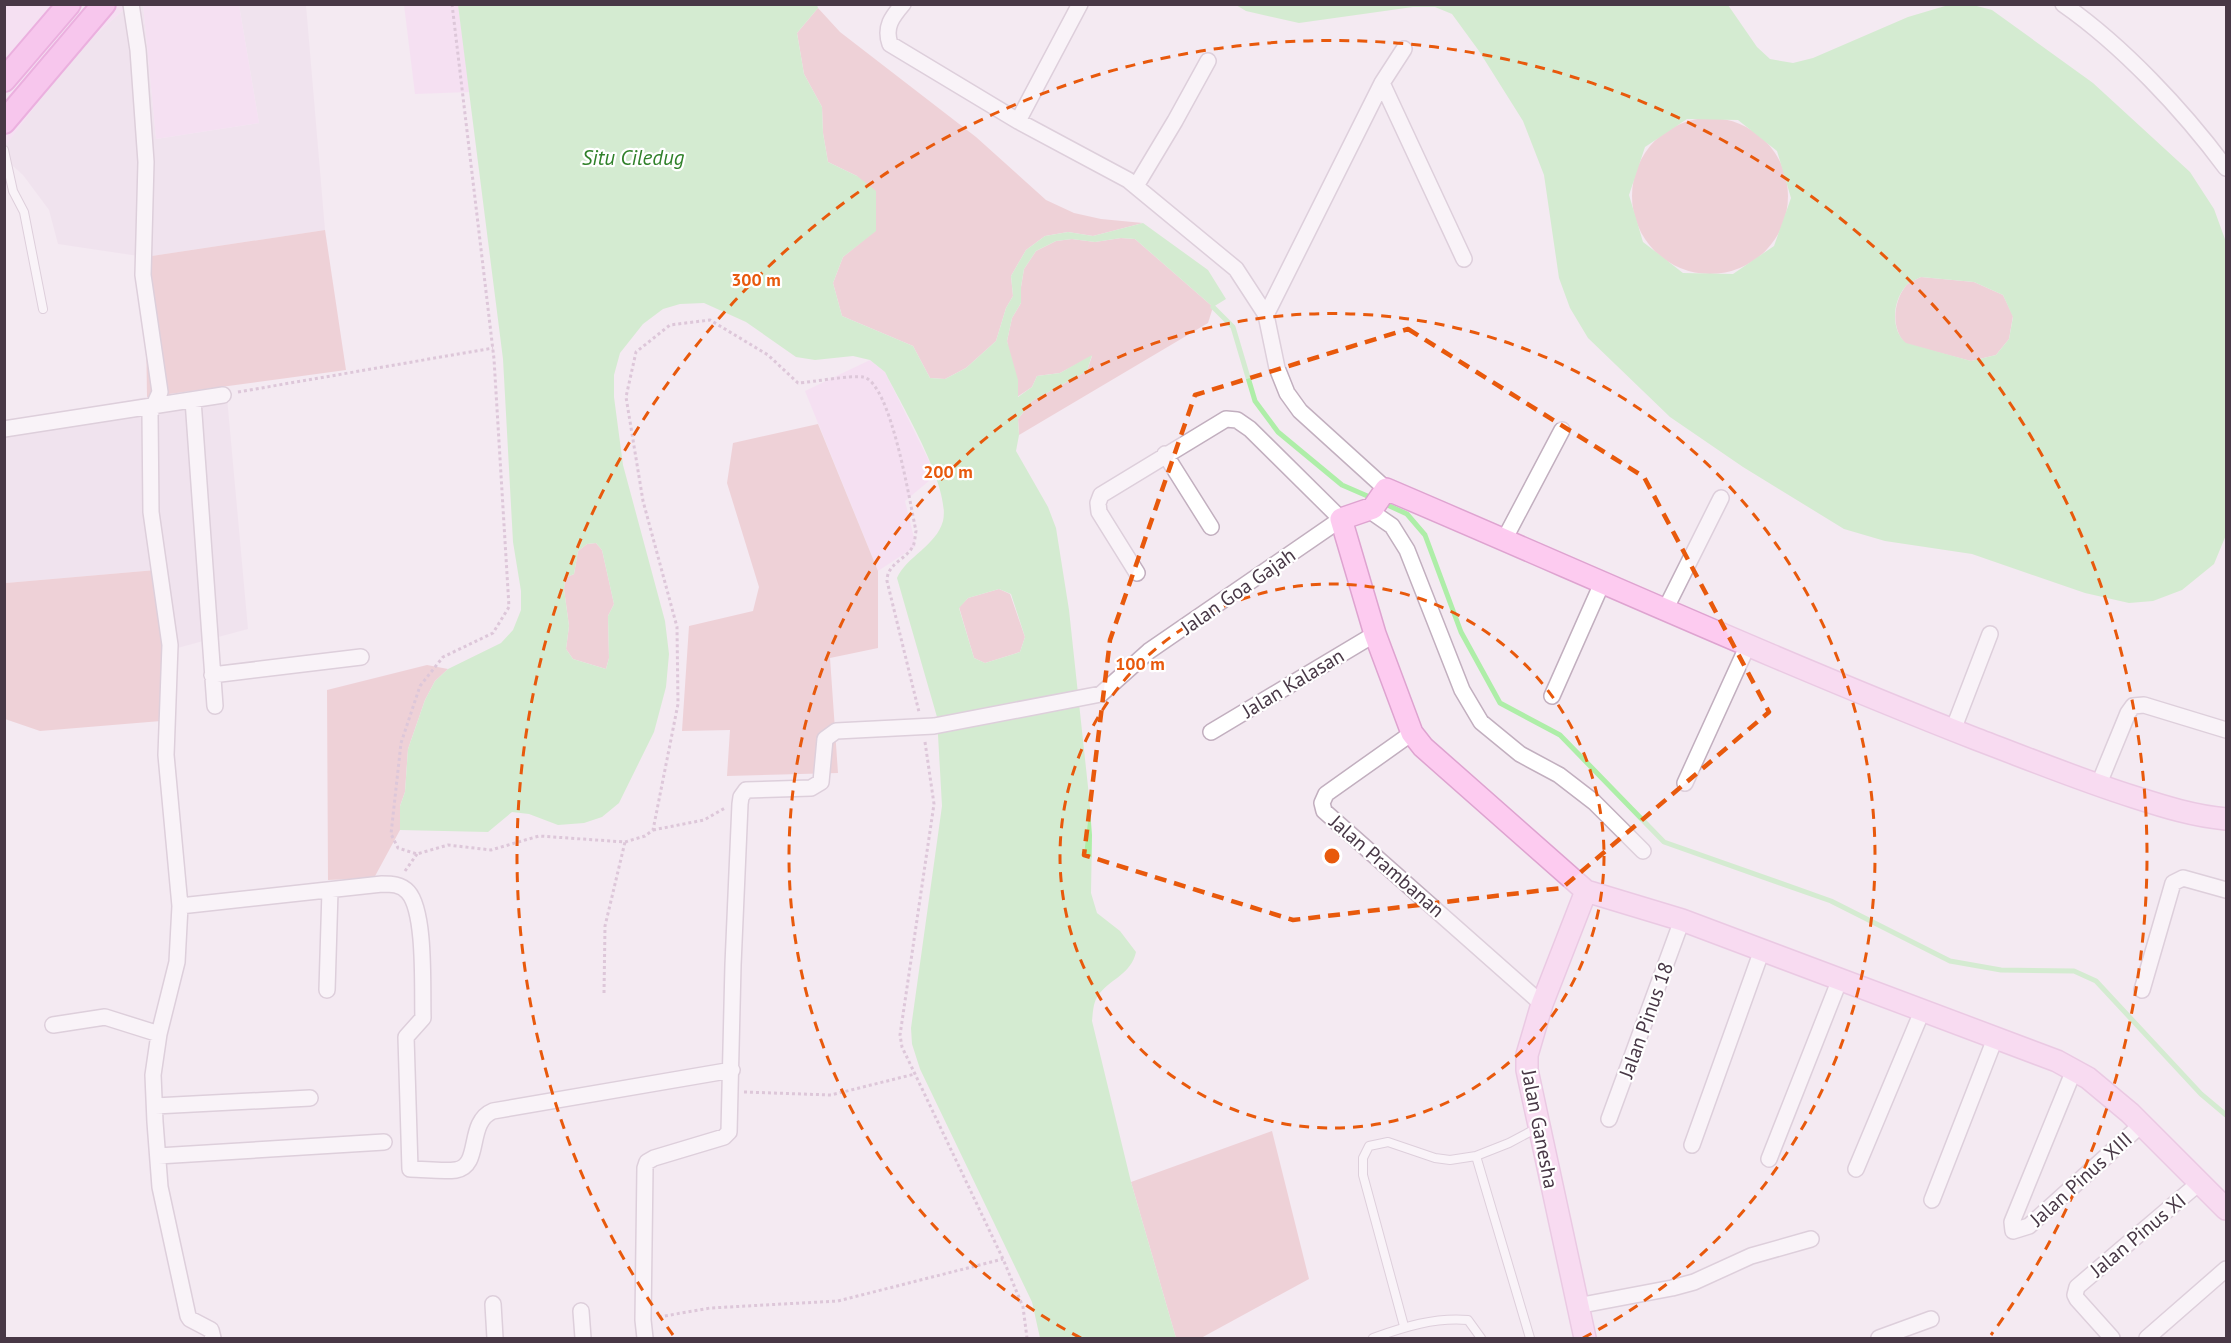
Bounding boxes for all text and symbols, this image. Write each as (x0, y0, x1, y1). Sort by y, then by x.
water label: Situ Ciledug (582, 144, 685, 171)
text: 300 m (731, 268, 781, 291)
text: 200 m (923, 460, 973, 483)
street label: Jalan Goa Gajah (1175, 542, 1300, 641)
street label: Jalan Kalasan (1236, 642, 1349, 724)
text: 100 m (1115, 652, 1165, 675)
street label: Jalan Prambanan (1323, 808, 1450, 923)
centre of rings (1322, 846, 1342, 866)
street label: Jalan Pinus 18 (1613, 958, 1679, 1083)
street label: Jalan Ganesha (1516, 1066, 1564, 1191)
street label: Jalan Pinus XIII (2024, 1126, 2138, 1232)
street label: Jalan Pinus XI (2084, 1187, 2191, 1283)

